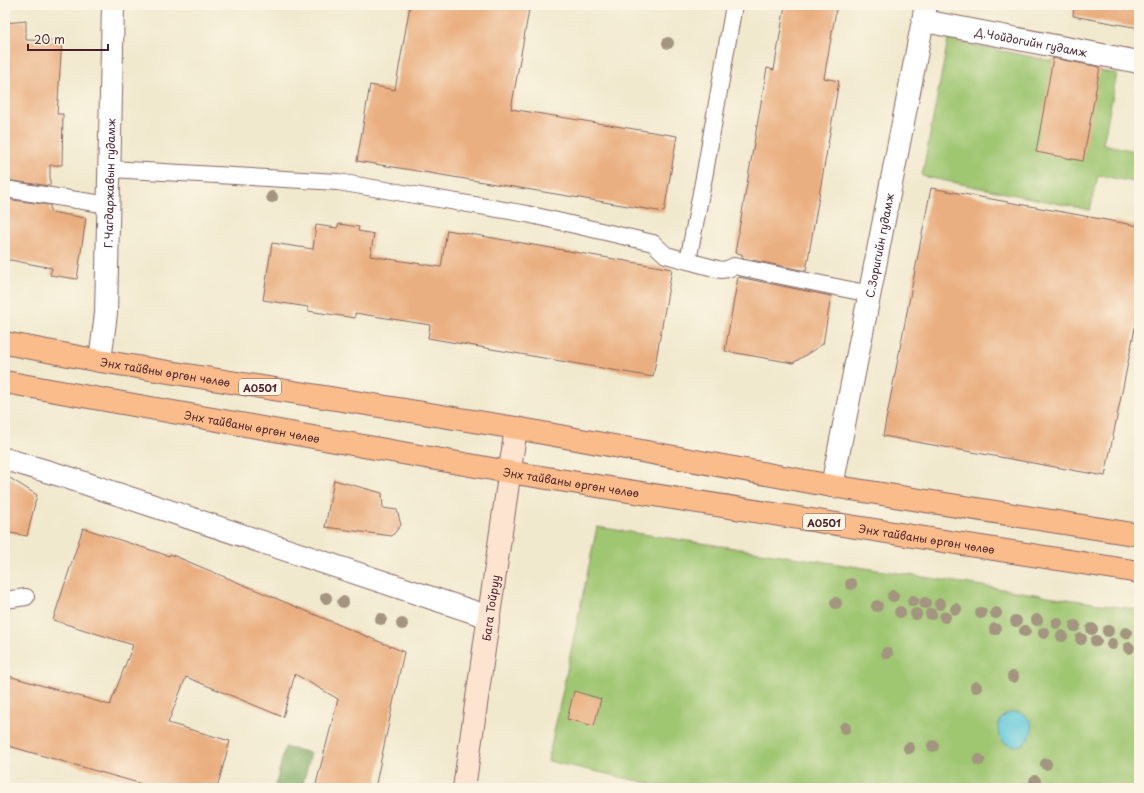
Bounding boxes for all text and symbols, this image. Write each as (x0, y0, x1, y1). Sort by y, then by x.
street label: Д.Чойдогийн гудамж (973, 22, 1088, 60)
scale bar (28, 26, 108, 52)
text: 20 m (34, 30, 65, 48)
street label: Г.Чагдаржавын гудамж (99, 118, 119, 248)
street label: С.Зоригийн гудамж (860, 192, 898, 299)
street label: Энх тайвны өргөн чөлөө (99, 353, 232, 390)
road number: A0501 (239, 379, 281, 395)
street label: Энх тайваны өргөн чөлөө (183, 406, 321, 447)
street label: Энх тайваны өргөн чөлөө (502, 463, 641, 501)
road number: A0501 (803, 514, 845, 530)
street label: Энх тайваны өргөн чөлөө (857, 519, 996, 558)
street label: Бага Тойруу (477, 574, 503, 642)

